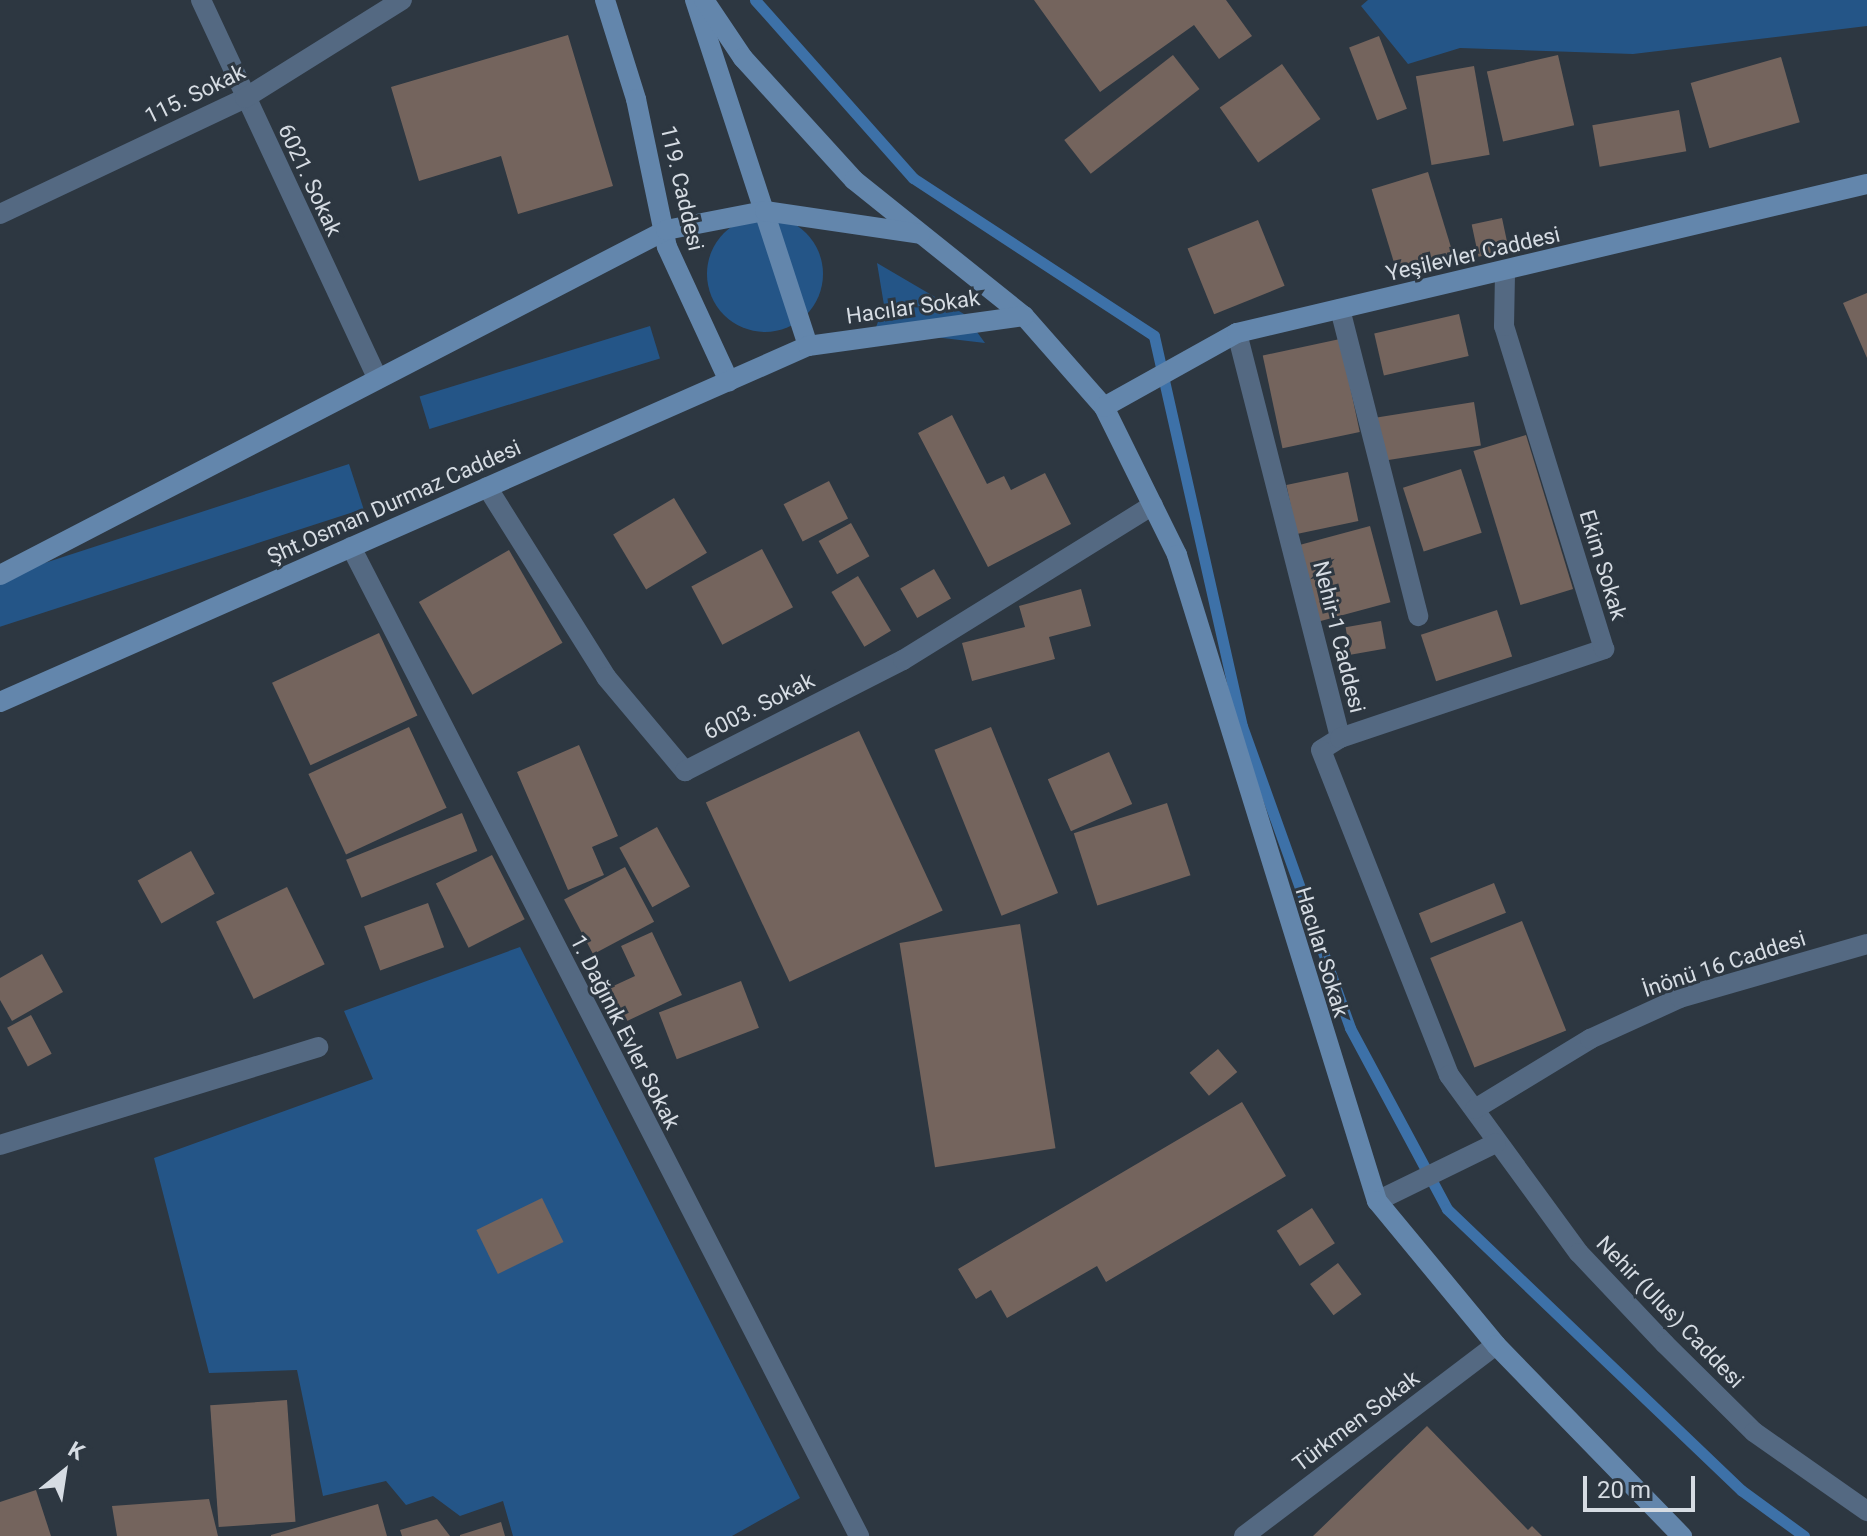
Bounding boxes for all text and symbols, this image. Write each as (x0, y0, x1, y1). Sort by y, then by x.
street label: 115. Sokak (141, 58, 249, 130)
street label: 6021. Sokak (273, 120, 347, 240)
street label: 119. Caddesi (655, 123, 709, 253)
street label: Yeşilevler Caddesi (1383, 221, 1563, 287)
street label: Hacılar Sokak (844, 285, 982, 329)
street label: Şht.Osman Durmaz Caddesi (263, 434, 525, 570)
street label: Ekim Sokak (1574, 507, 1632, 623)
street label: Nehir-1 Caddesi (1307, 558, 1371, 716)
street label: 6003. Sokak (699, 667, 819, 745)
street label: Hacılar Sokak (1290, 884, 1354, 1020)
street label: İnönü 16 Caddesi (1639, 925, 1809, 1003)
street label: 1. Dağınık Evler Sokak (564, 930, 686, 1134)
street label: Nehir (Ulus) Caddesi (1591, 1231, 1749, 1393)
street label: Türkmen Sokak (1288, 1365, 1424, 1477)
north arrow (24, 1432, 104, 1512)
text: K (64, 1436, 89, 1465)
scale bar (1587, 1460, 1699, 1510)
text: 20 m (1597, 1476, 1651, 1504)

